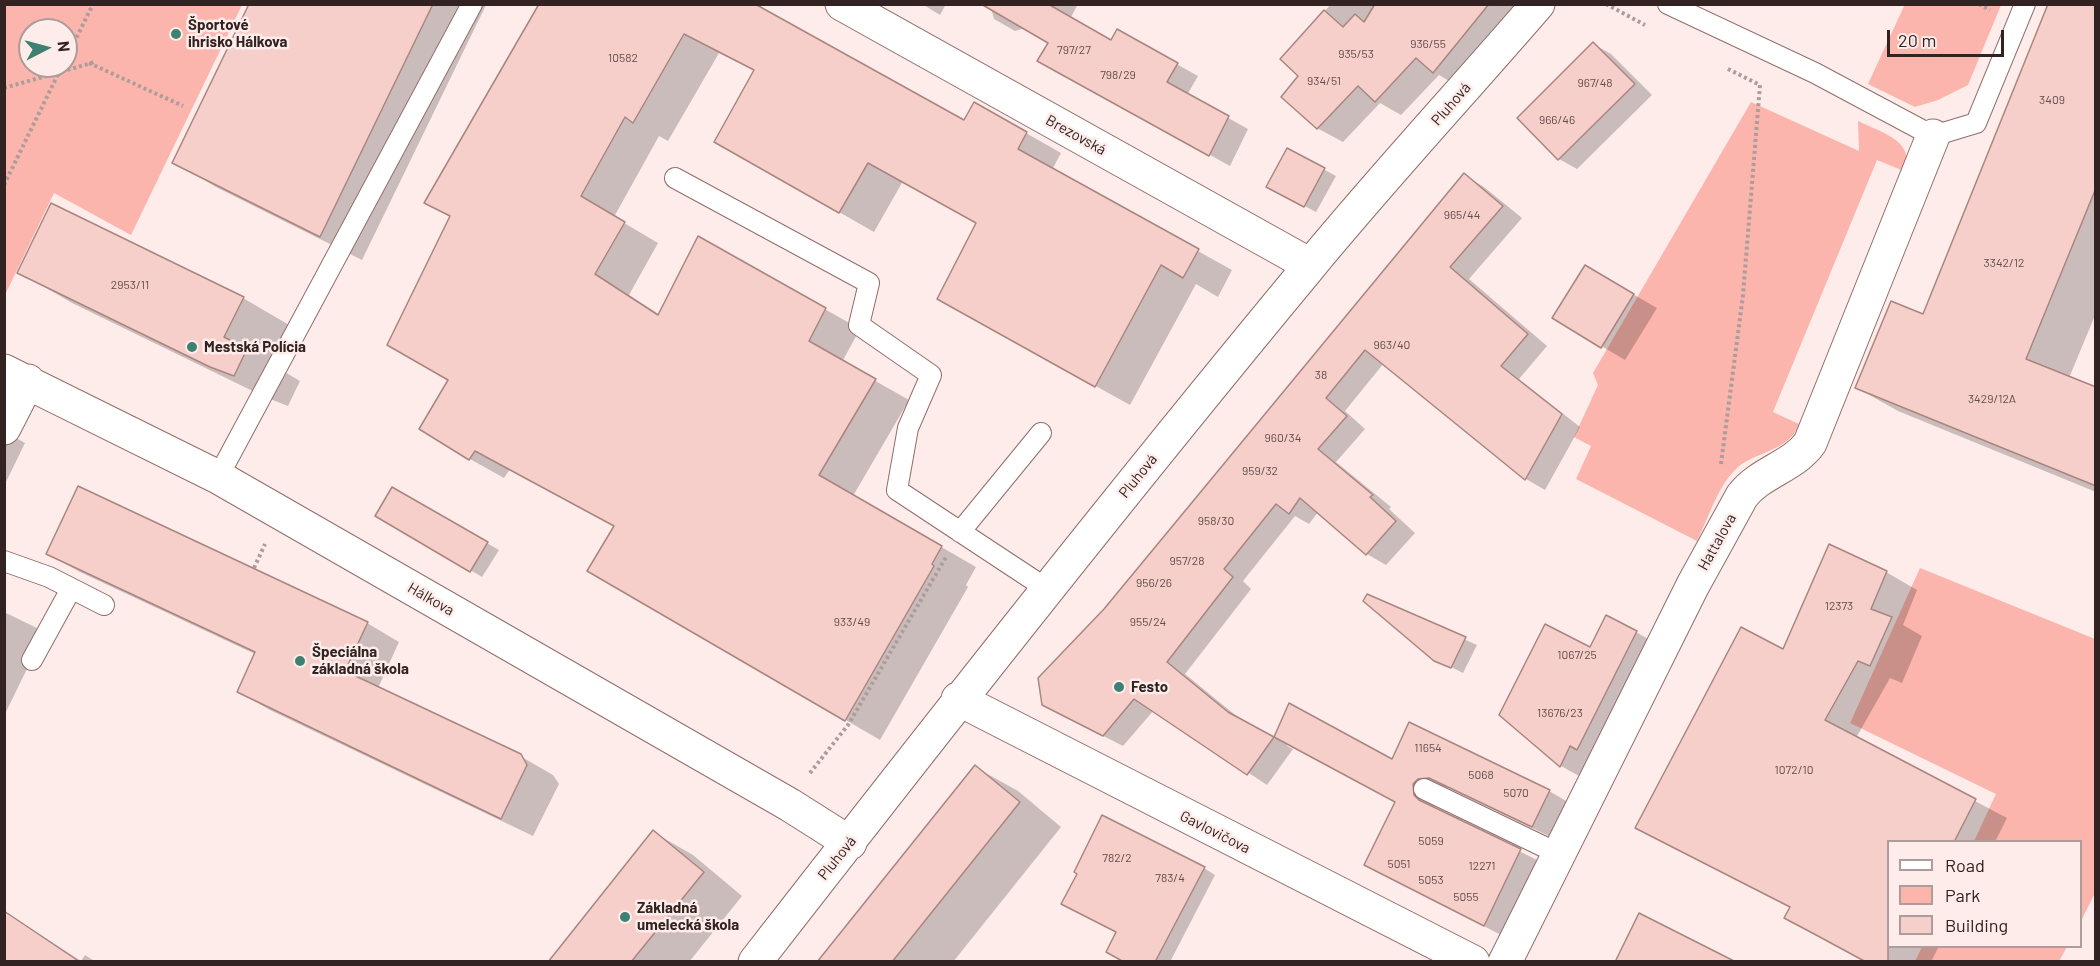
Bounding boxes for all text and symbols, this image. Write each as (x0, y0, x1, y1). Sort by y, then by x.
place label: Športové ihrisko Hálkova (188, 16, 287, 51)
north arrow (18, 18, 78, 78)
scale bar (1890, 18, 2007, 56)
marker: Športové ihrisko Hálkova (169, 27, 183, 41)
text: 20 m (1898, 29, 1936, 51)
house number: 936/55 (1410, 37, 1446, 51)
text: N (54, 40, 74, 53)
house number: 797/27 (1057, 43, 1091, 57)
house number: 935/53 (1338, 47, 1374, 61)
house number: 10582 (608, 51, 638, 65)
house number: 798/29 (1100, 68, 1136, 82)
house number: 934/51 (1307, 74, 1341, 88)
house number: 967/48 (1577, 76, 1613, 90)
street label: Pluhová (1428, 79, 1474, 129)
house number: 3409 (2039, 93, 2065, 107)
street label: Brezovská (1043, 111, 1109, 159)
house number: 966/46 (1539, 113, 1575, 127)
house number: 965/44 (1444, 208, 1480, 222)
house number: 3342/12 (1984, 256, 2024, 270)
house number: 2953/11 (111, 278, 149, 292)
place label: Mestská Polícia (204, 338, 306, 356)
house number: 963/40 (1374, 338, 1410, 352)
marker: Mestská Polícia (185, 340, 199, 354)
house number: 38 (1315, 368, 1327, 382)
house number: 3429/12A (1968, 392, 2016, 406)
house number: 960/34 (1265, 431, 1301, 445)
street label: Pluhová (1115, 451, 1161, 501)
house number: 959/32 (1242, 464, 1278, 478)
street label: Hattalova (1694, 511, 1740, 573)
house number: 958/30 (1198, 514, 1234, 528)
house number: 957/28 (1170, 554, 1204, 568)
house number: 956/26 (1136, 576, 1172, 590)
street label: Hálkova (405, 579, 457, 619)
house number: 12373 (1825, 599, 1853, 613)
house number: 933/49 (834, 615, 870, 629)
house number: 955/24 (1130, 615, 1166, 629)
place label: Špeciálna základná škola (312, 643, 409, 678)
house number: 1067/25 (1557, 648, 1597, 662)
marker: Špeciálna základná škola (293, 654, 307, 668)
place label: Festo (1131, 678, 1168, 696)
marker: Festo (1112, 680, 1126, 694)
house number: 13676/23 (1537, 706, 1583, 720)
house number: 11654 (1414, 741, 1442, 755)
house number: 1072/10 (1775, 763, 1813, 777)
house number: 5068 (1468, 768, 1494, 782)
house number: 5070 (1503, 786, 1529, 800)
street label: Gavlovičova (1177, 807, 1253, 857)
street label: Pluhová (814, 833, 860, 883)
house number: 5059 (1418, 834, 1444, 848)
legend (1887, 840, 2082, 948)
house number: 782/2 (1102, 851, 1132, 865)
text: Road (1945, 854, 1985, 876)
house number: 5051 (1388, 857, 1410, 871)
house number: 12271 (1469, 859, 1495, 873)
house number: 783/4 (1155, 871, 1185, 885)
house number: 5053 (1418, 873, 1444, 887)
text: Park (1945, 884, 1980, 906)
house number: 5055 (1453, 890, 1479, 904)
place label: Základná umelecká škola (637, 899, 739, 934)
marker: Základná umelecká škola (618, 910, 632, 924)
text: Building (1945, 914, 2008, 936)

